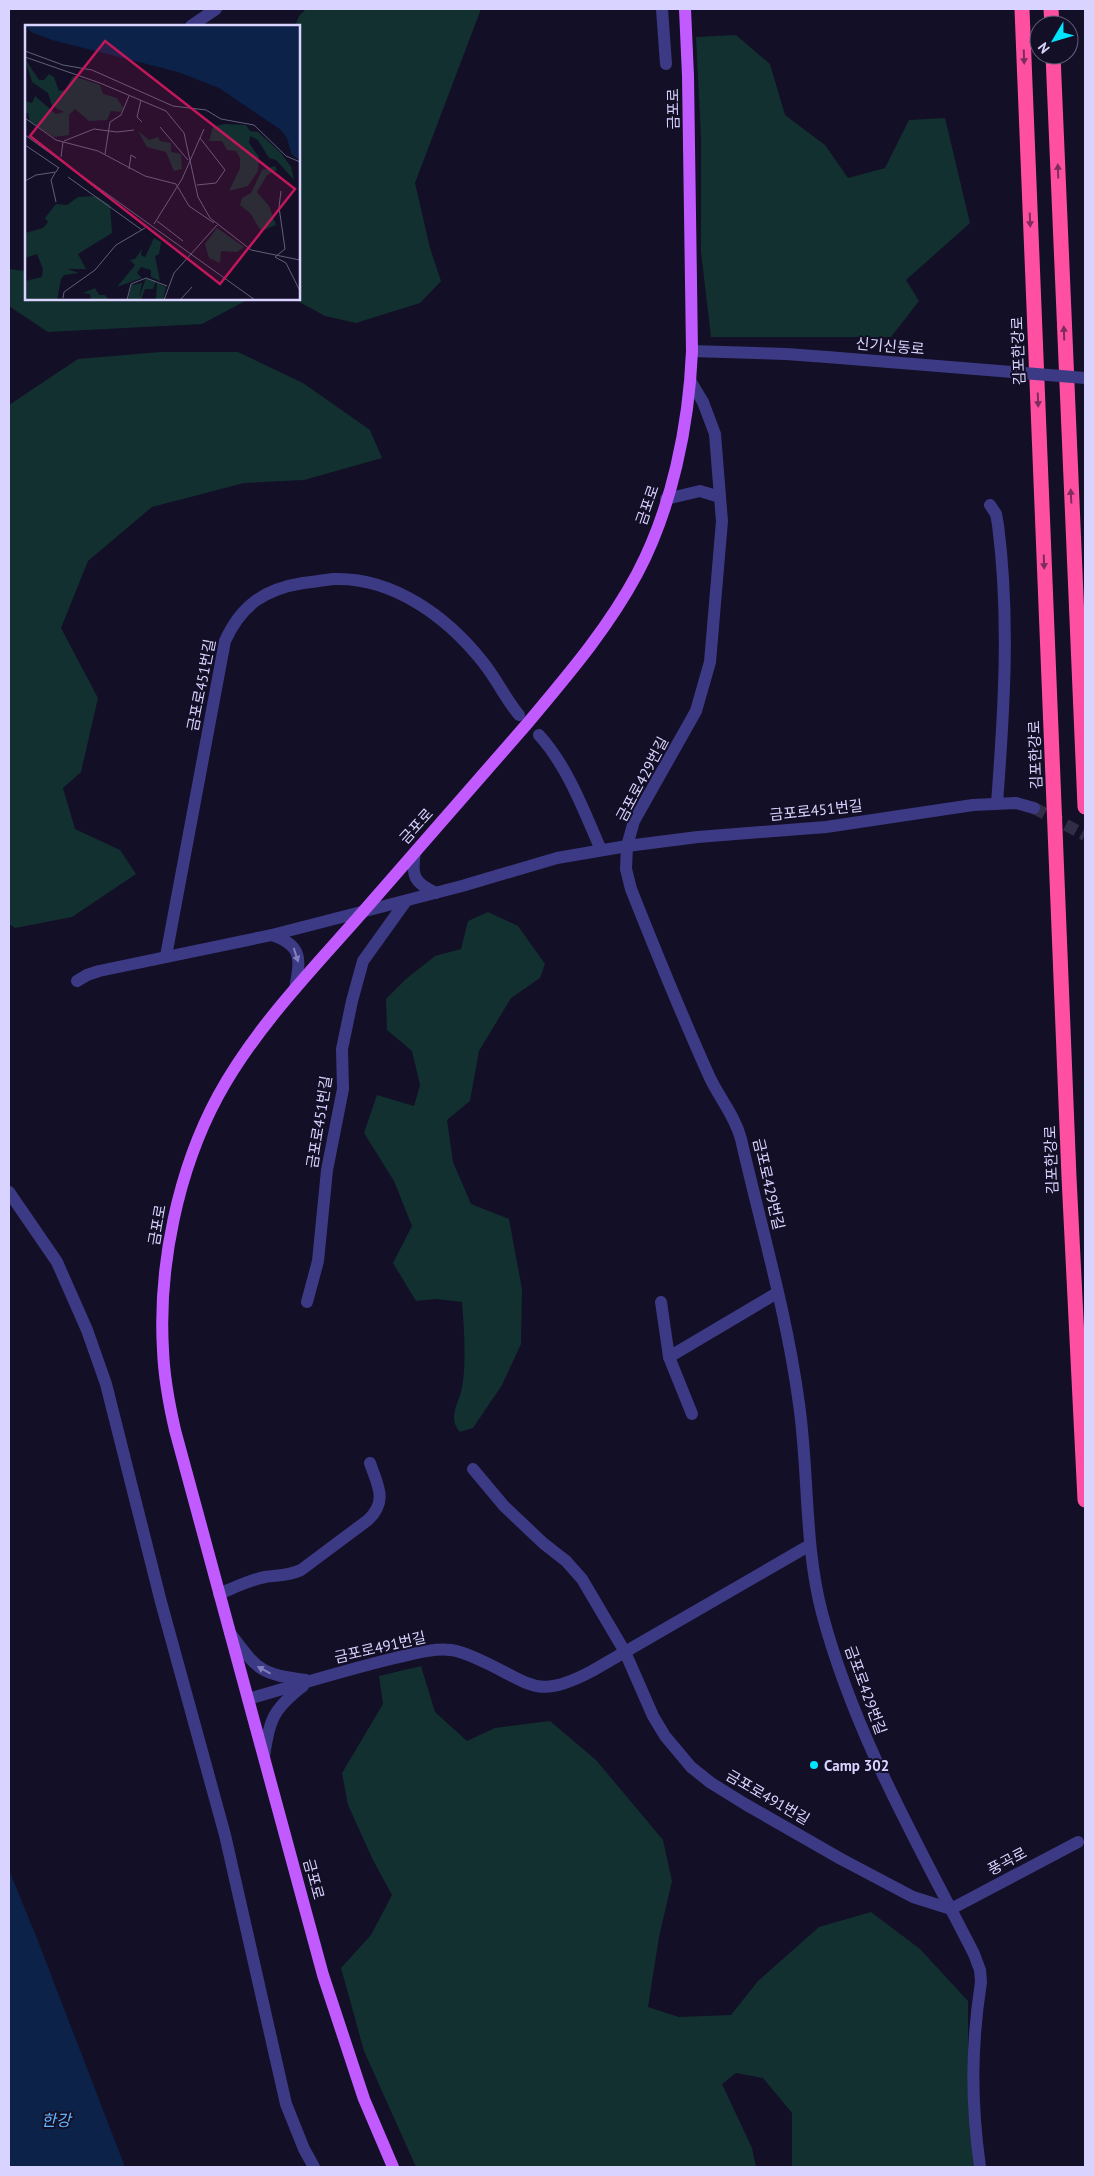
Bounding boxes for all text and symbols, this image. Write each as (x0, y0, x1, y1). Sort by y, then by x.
north arrow (1029, 15, 1079, 65)
inset map (25, 25, 300, 300)
text: N (1034, 39, 1054, 57)
one-way arrow (1020, 50, 1028, 66)
street label: 금포로 (663, 88, 683, 130)
one-way arrow (1053, 163, 1061, 179)
one-way arrow (1027, 212, 1035, 228)
street label: 김포한강로 (1007, 316, 1029, 386)
one-way arrow (1060, 325, 1068, 341)
street label: 신기신동로 (855, 334, 925, 358)
one-way arrow (1034, 392, 1042, 408)
street label: 금포로 (631, 482, 663, 528)
one-way arrow (1067, 487, 1075, 503)
one-way arrow (1041, 554, 1049, 570)
street label: 금포로451번길 (183, 637, 219, 733)
street label: 김포한강로 (1024, 720, 1046, 790)
street label: 금포로429번길 (612, 733, 672, 825)
street label: 금포로451번길 (768, 796, 864, 824)
street label: 금포로 (395, 804, 437, 848)
one-way arrow (293, 948, 301, 963)
street label: 금포로451번길 (302, 1074, 336, 1170)
street label: 김포한강로 (1040, 1125, 1062, 1195)
street label: 금포로429번길 (749, 1136, 789, 1232)
street label: 금포로 (144, 1203, 170, 1247)
street label: 금포로491번길 (332, 1627, 428, 1667)
street label: 금포로429번길 (841, 1643, 891, 1737)
one-way arrow (257, 1666, 272, 1674)
place label: Camp 302 (824, 1756, 889, 1775)
marker: Camp 302 (808, 1759, 820, 1771)
street label: 금포로491번길 (723, 1765, 813, 1829)
street label: 풍곡로 (984, 1843, 1030, 1879)
street label: 금포로 (299, 1857, 329, 1901)
water label: 한강 (41, 2110, 73, 2130)

